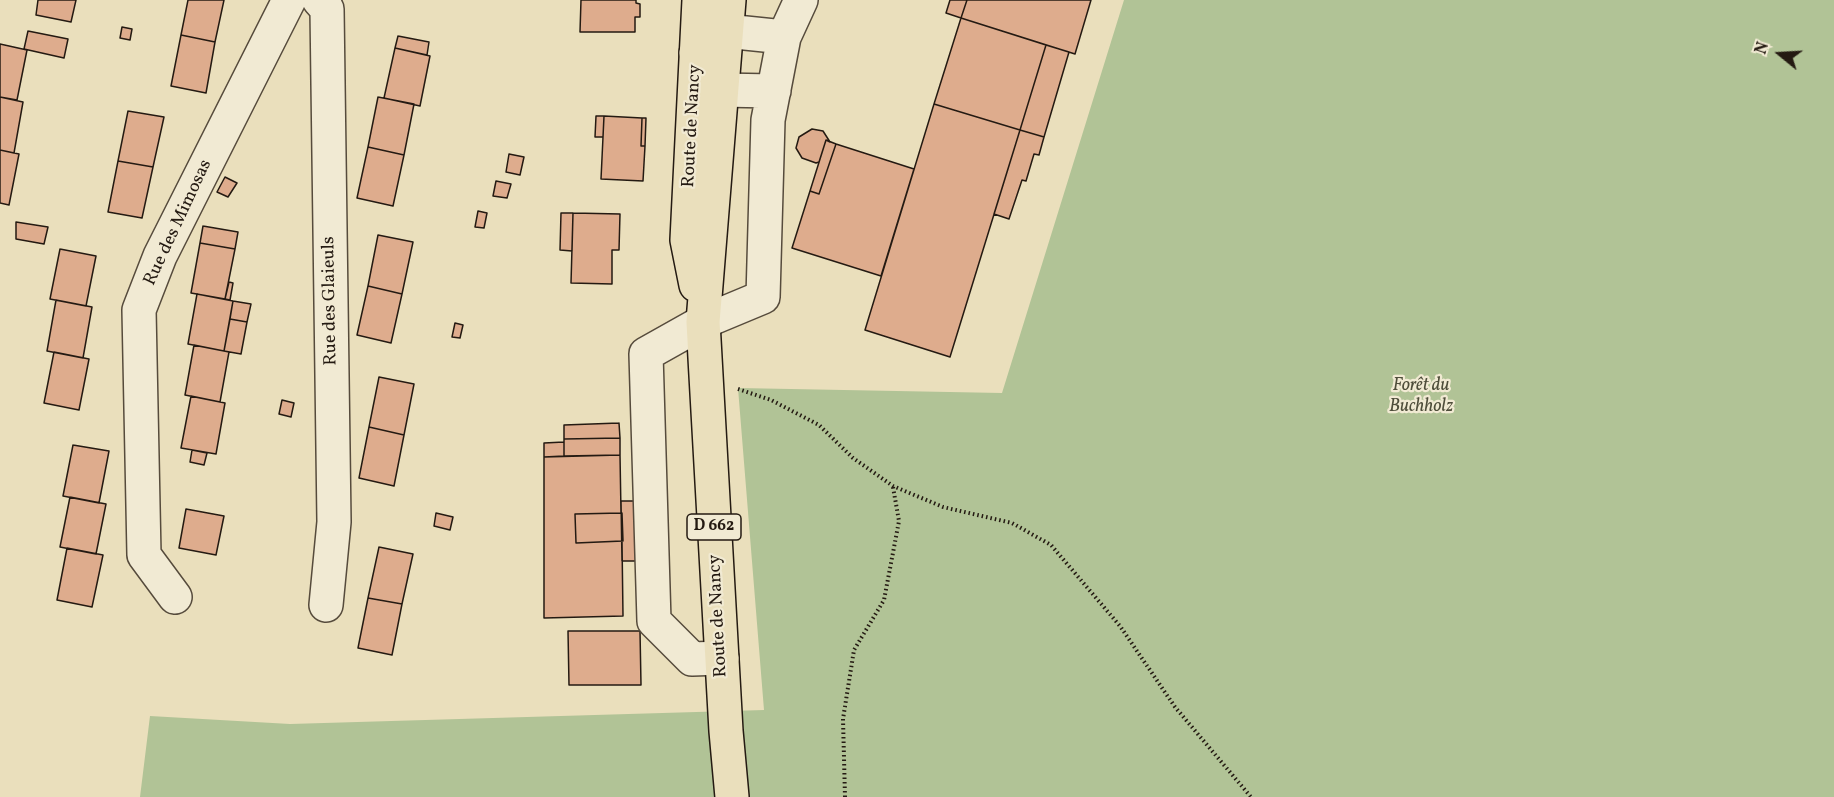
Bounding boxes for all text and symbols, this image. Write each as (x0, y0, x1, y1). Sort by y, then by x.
north arrow (1750, 24, 1810, 84)
text: N (1751, 40, 1775, 57)
street label: Route de Nancy (679, 64, 707, 188)
street label: Rue des Mimosas (140, 157, 218, 289)
street label: Rue des Glaieuls (319, 236, 343, 366)
park label: Forêt du Buchholz (1389, 376, 1453, 418)
road number: D 662 (687, 514, 741, 540)
street label: Route de Nancy (705, 554, 733, 678)

